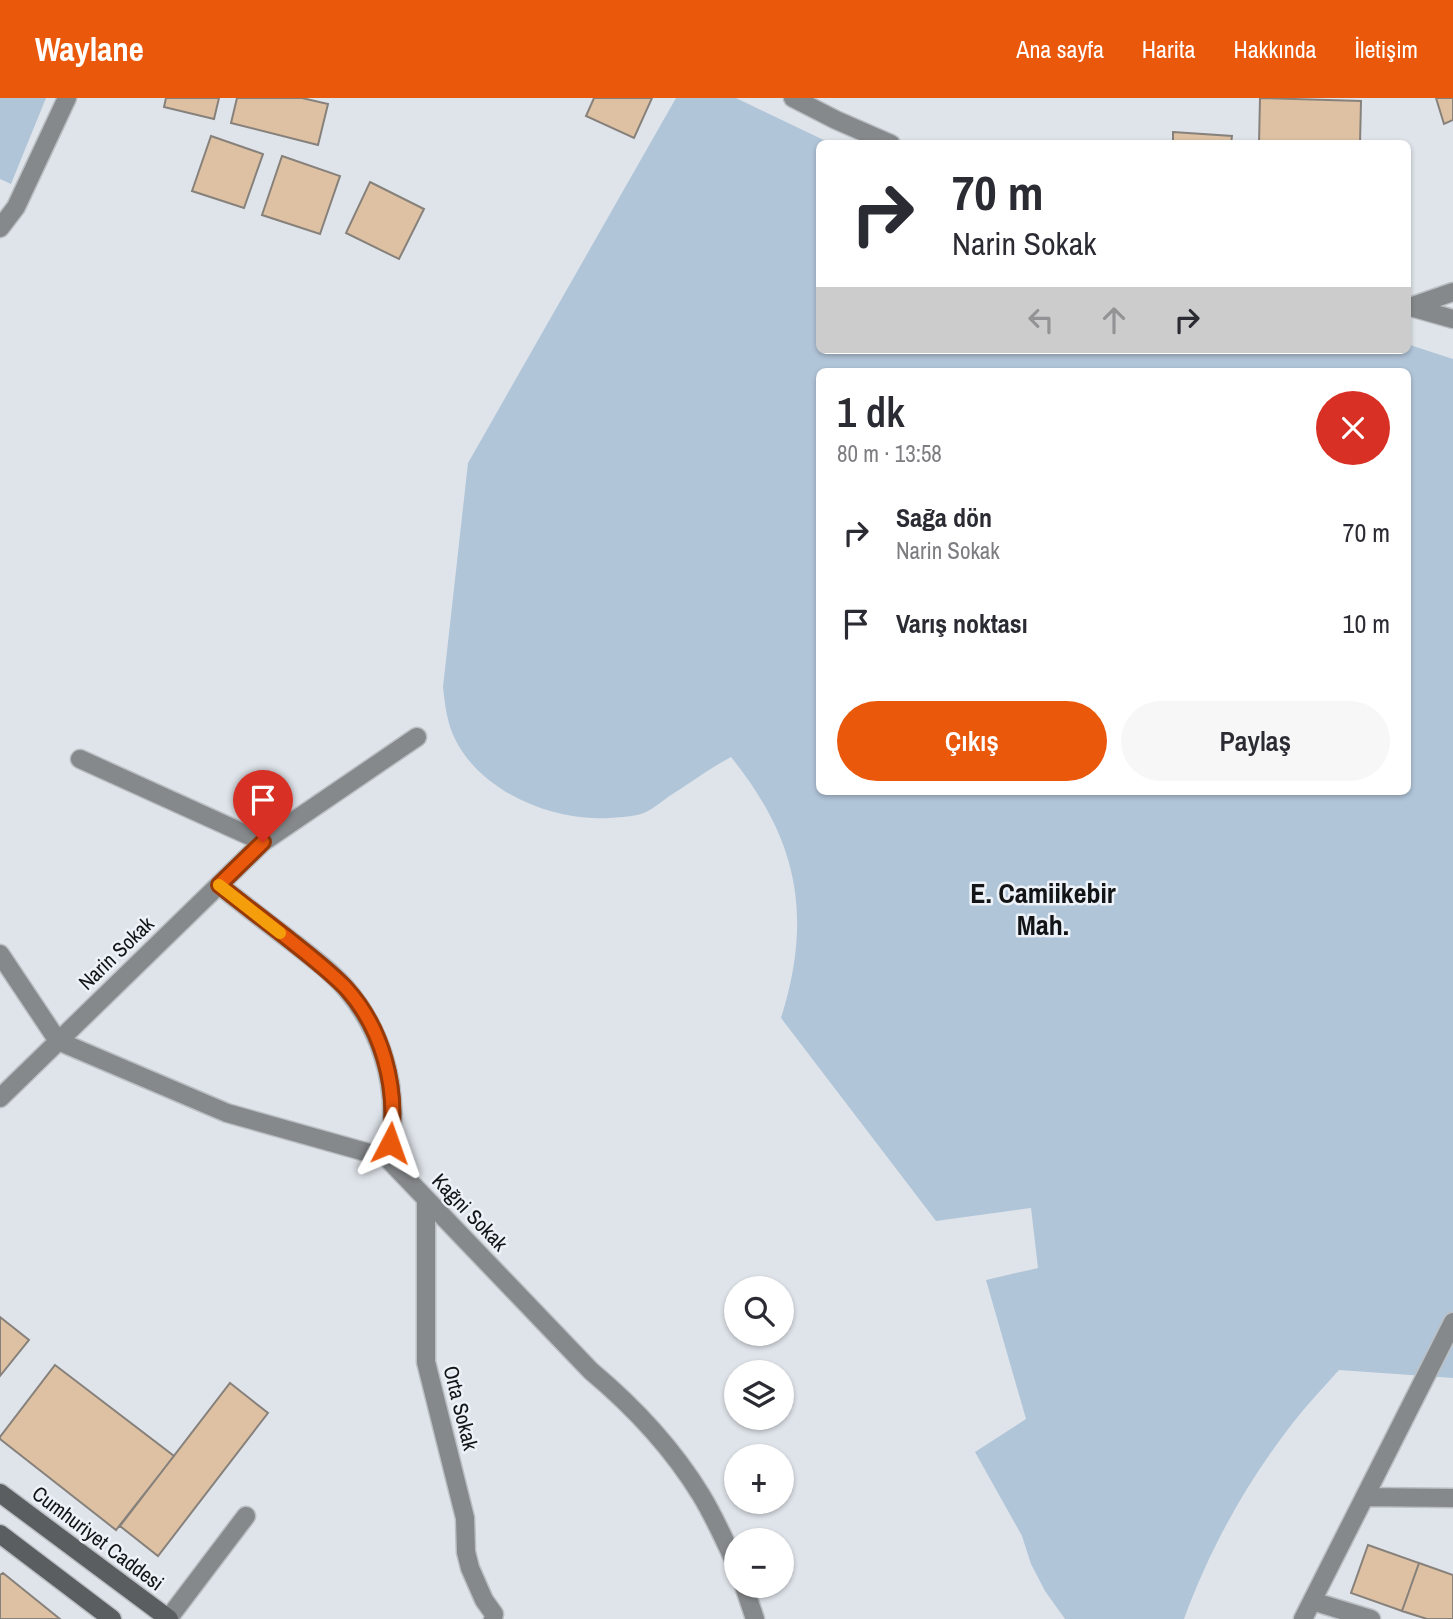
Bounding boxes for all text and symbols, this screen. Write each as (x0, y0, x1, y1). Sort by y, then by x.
text: Waylane (35, 27, 144, 71)
text: Ana sayfa (1016, 33, 1104, 65)
text: Harita (1142, 33, 1195, 65)
text: Hakkında (1233, 33, 1317, 65)
text: İletişim (1355, 33, 1418, 65)
text: 70 m (952, 159, 1044, 225)
icon: right (837, 168, 928, 259)
text: Narin Sokak (952, 222, 1096, 265)
icon: left (1022, 301, 1060, 339)
icon: ahead (1095, 301, 1133, 339)
icon: right (1168, 301, 1206, 339)
text: 1 dk (837, 384, 905, 440)
button: close (1316, 391, 1390, 465)
text: 80 m · 13:58 (837, 438, 942, 469)
text: Sağa dön (896, 500, 992, 535)
icon: right (837, 514, 875, 552)
text: 70 m (1343, 515, 1390, 550)
text: Narin Sokak (896, 535, 1000, 566)
icon: arrive (837, 605, 875, 643)
text: Varış noktası (896, 606, 1028, 641)
text: 10 m (1343, 606, 1390, 641)
button: Çıkış (837, 701, 1107, 781)
button: Paylaş (1121, 701, 1390, 781)
pin (233, 770, 293, 842)
icon: arrive (244, 781, 282, 819)
district label: E. Camiikebir Mah. (970, 874, 1116, 944)
street label: Narin Sokak (72, 909, 160, 996)
position arrow (353, 1106, 427, 1180)
street label: Kağni Sokak (426, 1167, 515, 1257)
map controls (724, 1276, 794, 1598)
button: search (724, 1276, 794, 1346)
button: layers (724, 1360, 794, 1430)
street label: Orta Sokak (437, 1363, 486, 1454)
button: + (724, 1444, 794, 1514)
street label: Cumhuriyet Caddesi (26, 1479, 170, 1597)
button: − (724, 1528, 794, 1598)

